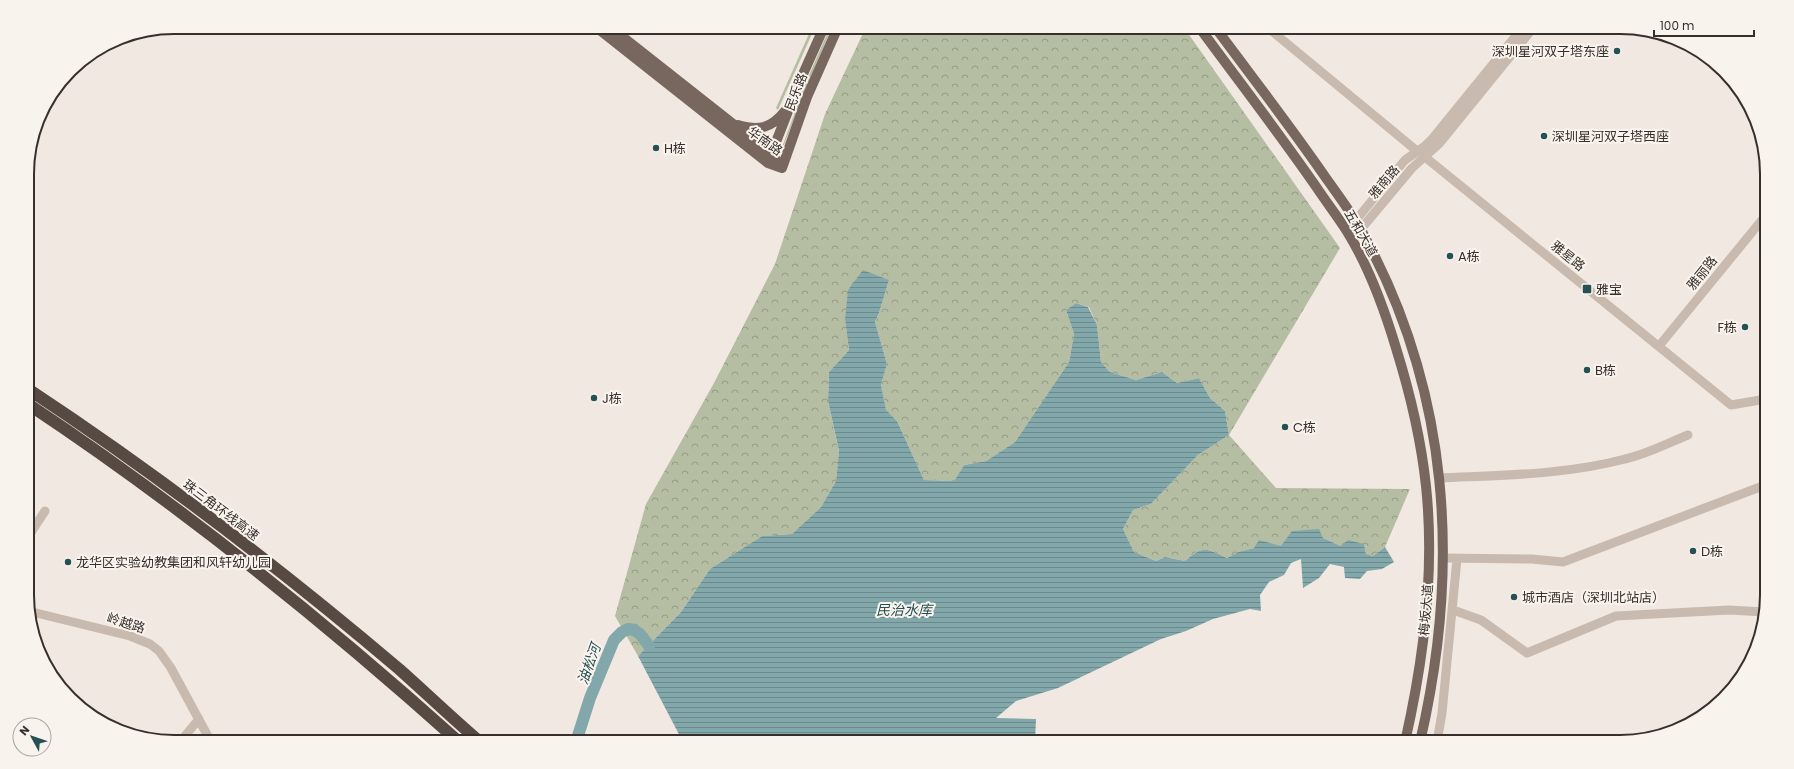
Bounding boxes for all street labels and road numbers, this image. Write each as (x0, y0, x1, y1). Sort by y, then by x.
street label: 民乐路 (780, 70, 812, 114)
street label: 华南路 (744, 122, 786, 160)
street label: 雅南路 (1364, 161, 1404, 203)
street label: 五和大道 (1340, 206, 1382, 260)
street label: 雅星路 (1547, 236, 1589, 276)
street label: 雅丽路 (1682, 252, 1722, 294)
street label: 珠三角环线高速 (179, 475, 263, 545)
street label: 梅坂大道 (1414, 583, 1438, 637)
street label: 岭越路 (105, 608, 147, 638)

